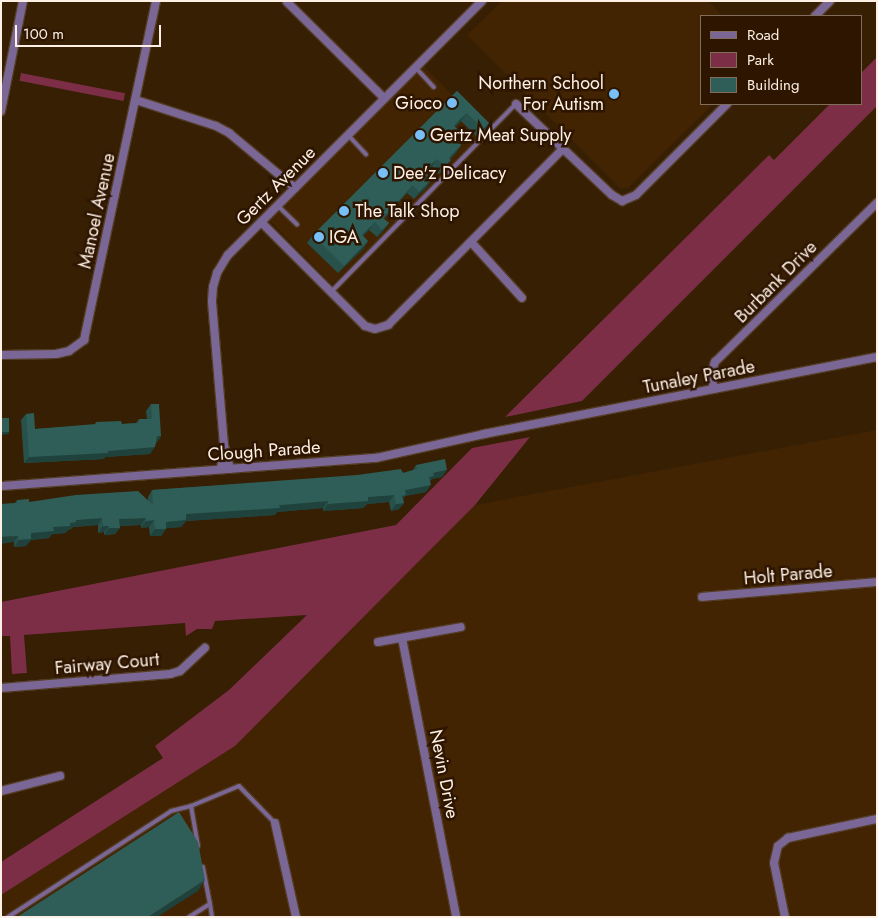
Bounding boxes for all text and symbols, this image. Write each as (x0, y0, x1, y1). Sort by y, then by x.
scale bar (18, 15, 164, 47)
legend (700, 15, 863, 105)
text: 100 m (23, 23, 64, 45)
text: Road (747, 24, 779, 46)
text: Park (747, 49, 774, 71)
place label: Northern School For Autism (478, 73, 604, 116)
text: Building (747, 74, 799, 96)
marker: Northern School For Autism (608, 88, 620, 100)
place label: Gioco (395, 92, 442, 114)
marker: Gioco (446, 97, 458, 109)
place label: Gertz Meat Supply (430, 124, 572, 146)
marker: Gertz Meat Supply (414, 129, 426, 141)
street label: Gertz Avenue (232, 142, 320, 230)
street label: Manoel Avenue (74, 151, 120, 271)
place label: Dee'z Delicacy (393, 162, 506, 184)
marker: Dee'z Delicacy (377, 167, 389, 179)
place label: The Talk Shop (355, 200, 460, 222)
marker: The Talk Shop (337, 204, 351, 218)
place label: IGA (329, 226, 359, 248)
marker: IGA (313, 231, 325, 243)
street label: Burbank Drive (730, 236, 822, 328)
street label: Tunaley Parade (641, 356, 757, 398)
street label: Clough Parade (207, 436, 321, 466)
street label: Holt Parade (743, 560, 833, 590)
street label: Fairway Court (54, 649, 160, 679)
street label: Nevin Drive (425, 728, 463, 820)

